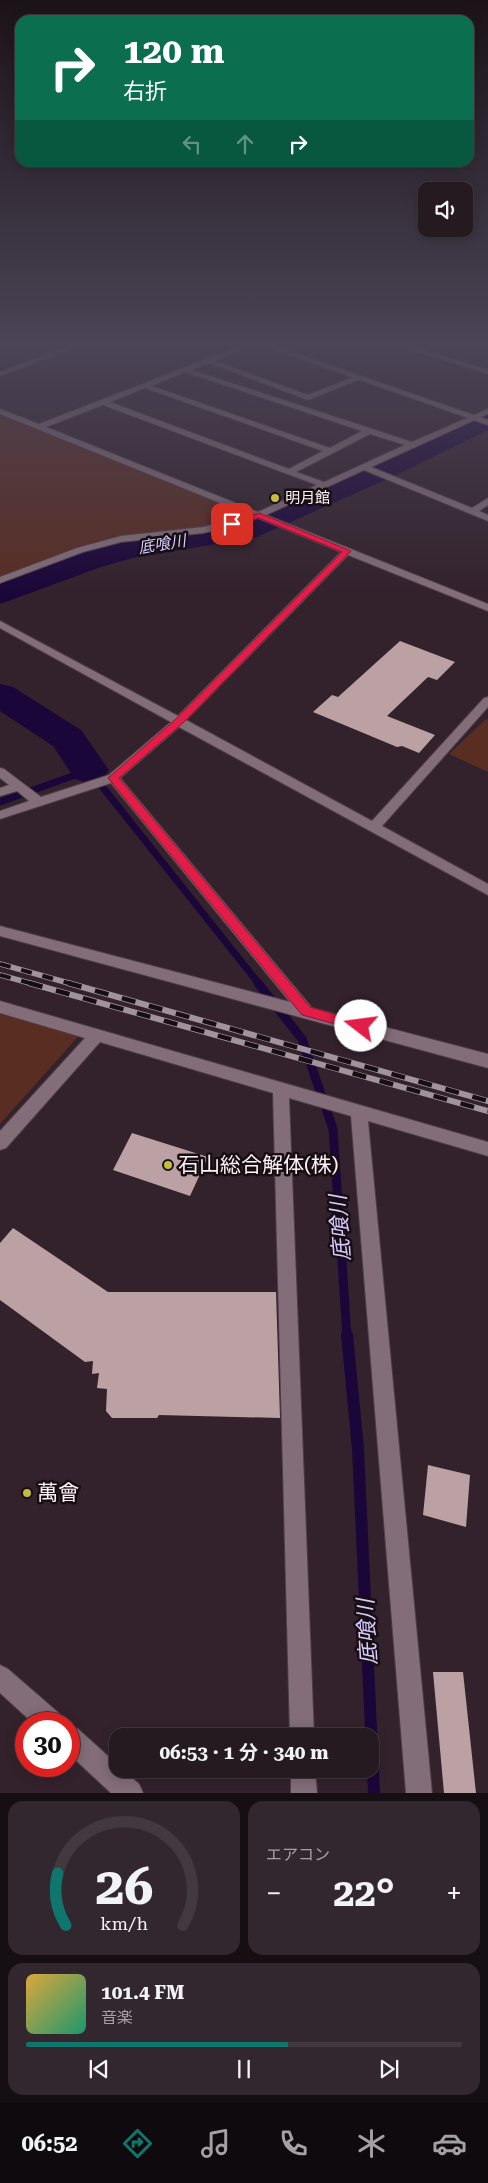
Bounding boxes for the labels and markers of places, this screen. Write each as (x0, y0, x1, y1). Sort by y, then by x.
place label: 明月館 (285, 489, 330, 507)
marker: 明月館 (269, 492, 281, 504)
pin (211, 503, 253, 545)
place label: 石山総合解体(株) (178, 1153, 339, 1177)
marker: 石山総合解体(株) (162, 1159, 174, 1171)
place label: 萬會 (37, 1481, 79, 1505)
marker: 萬會 (21, 1487, 33, 1499)

